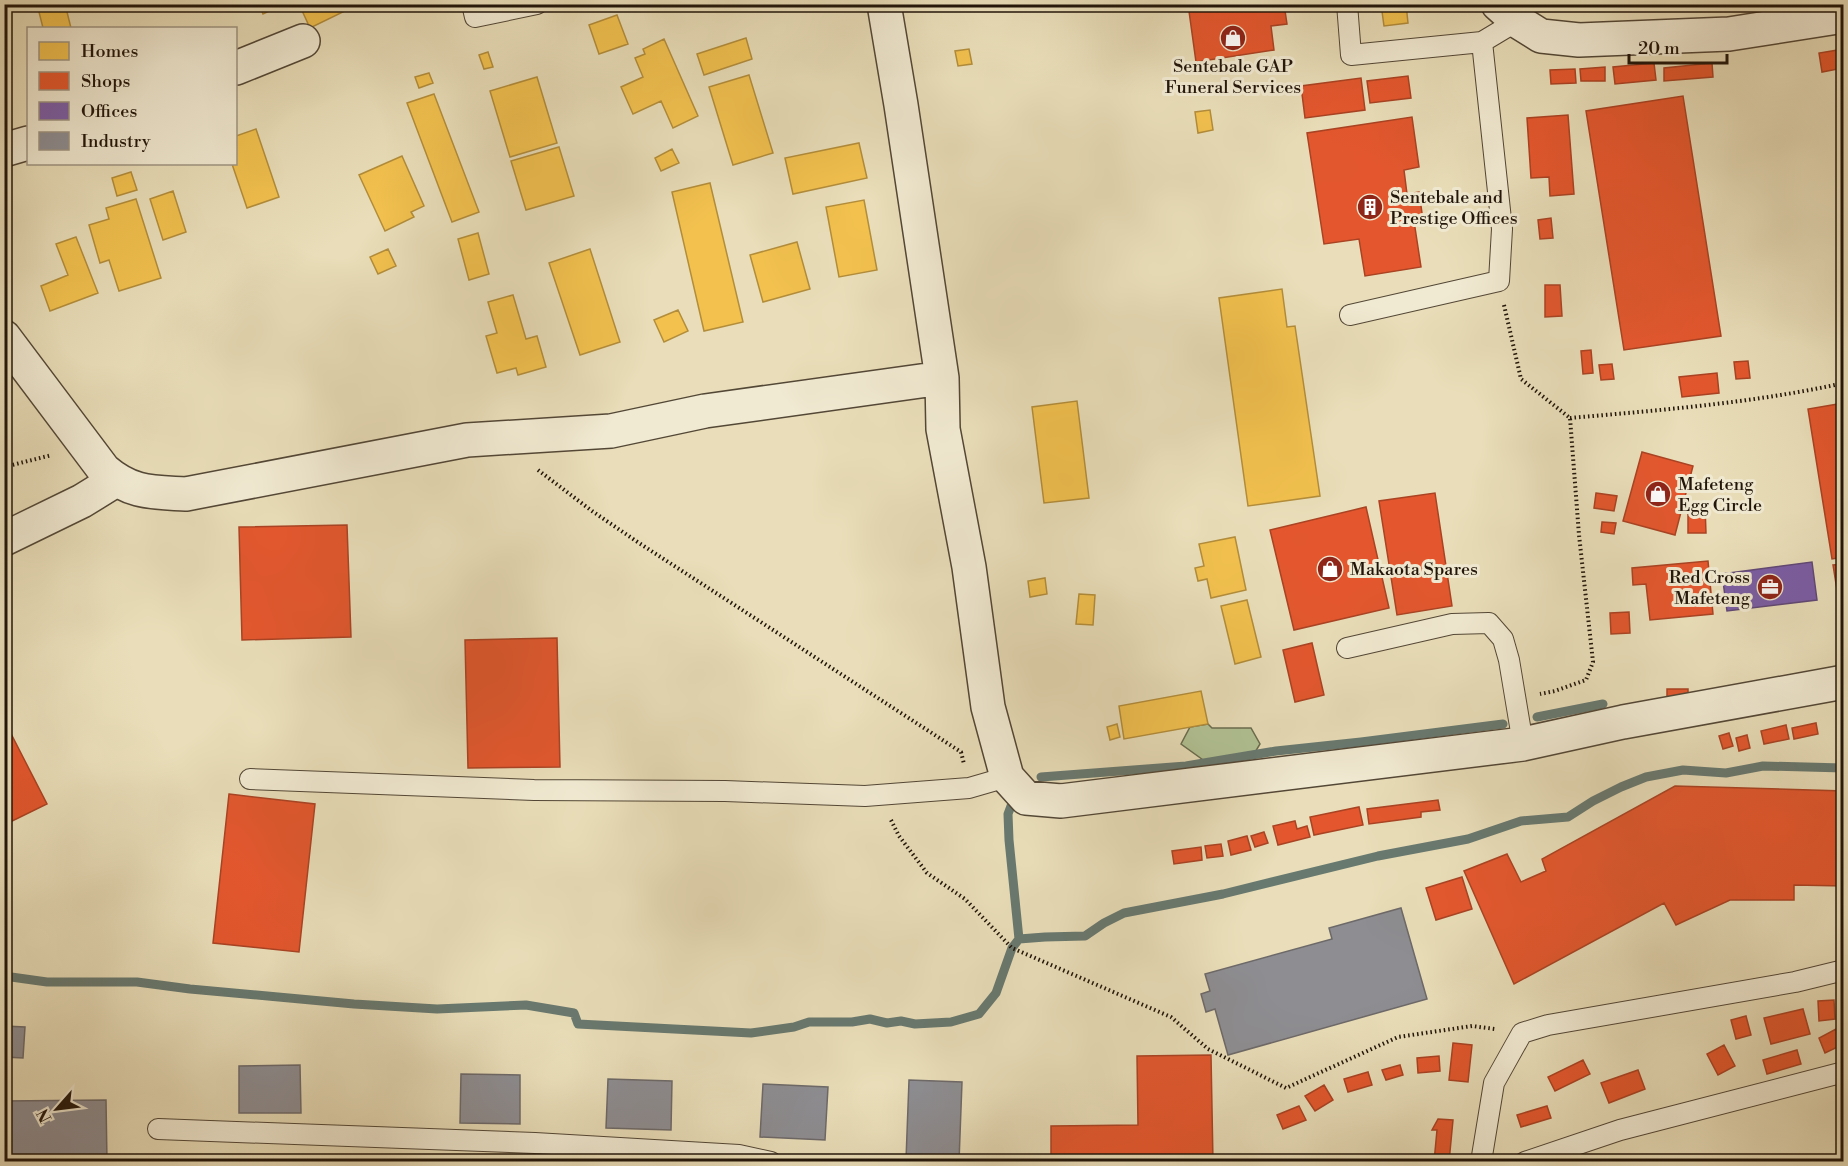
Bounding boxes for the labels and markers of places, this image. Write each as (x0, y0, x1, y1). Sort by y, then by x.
shop icon: Sentebale GAP Funeral Services (1218, 23, 1248, 53)
place label: Sentebale GAP Funeral Services (1165, 55, 1301, 99)
place label: Sentebale and Prestige Offices (1390, 186, 1518, 230)
building icon: Sentebale and Prestige Offices (1355, 192, 1385, 222)
place label: Mafeteng Egg Circle (1678, 473, 1762, 517)
shop icon: Mafeteng Egg Circle (1643, 479, 1673, 509)
shop icon: Makaota Spares (1315, 554, 1345, 584)
place label: Makaota Spares (1350, 558, 1478, 581)
place label: Red Cross Mafeteng (1669, 566, 1751, 610)
office icon: Red Cross Mafeteng (1755, 572, 1785, 602)

